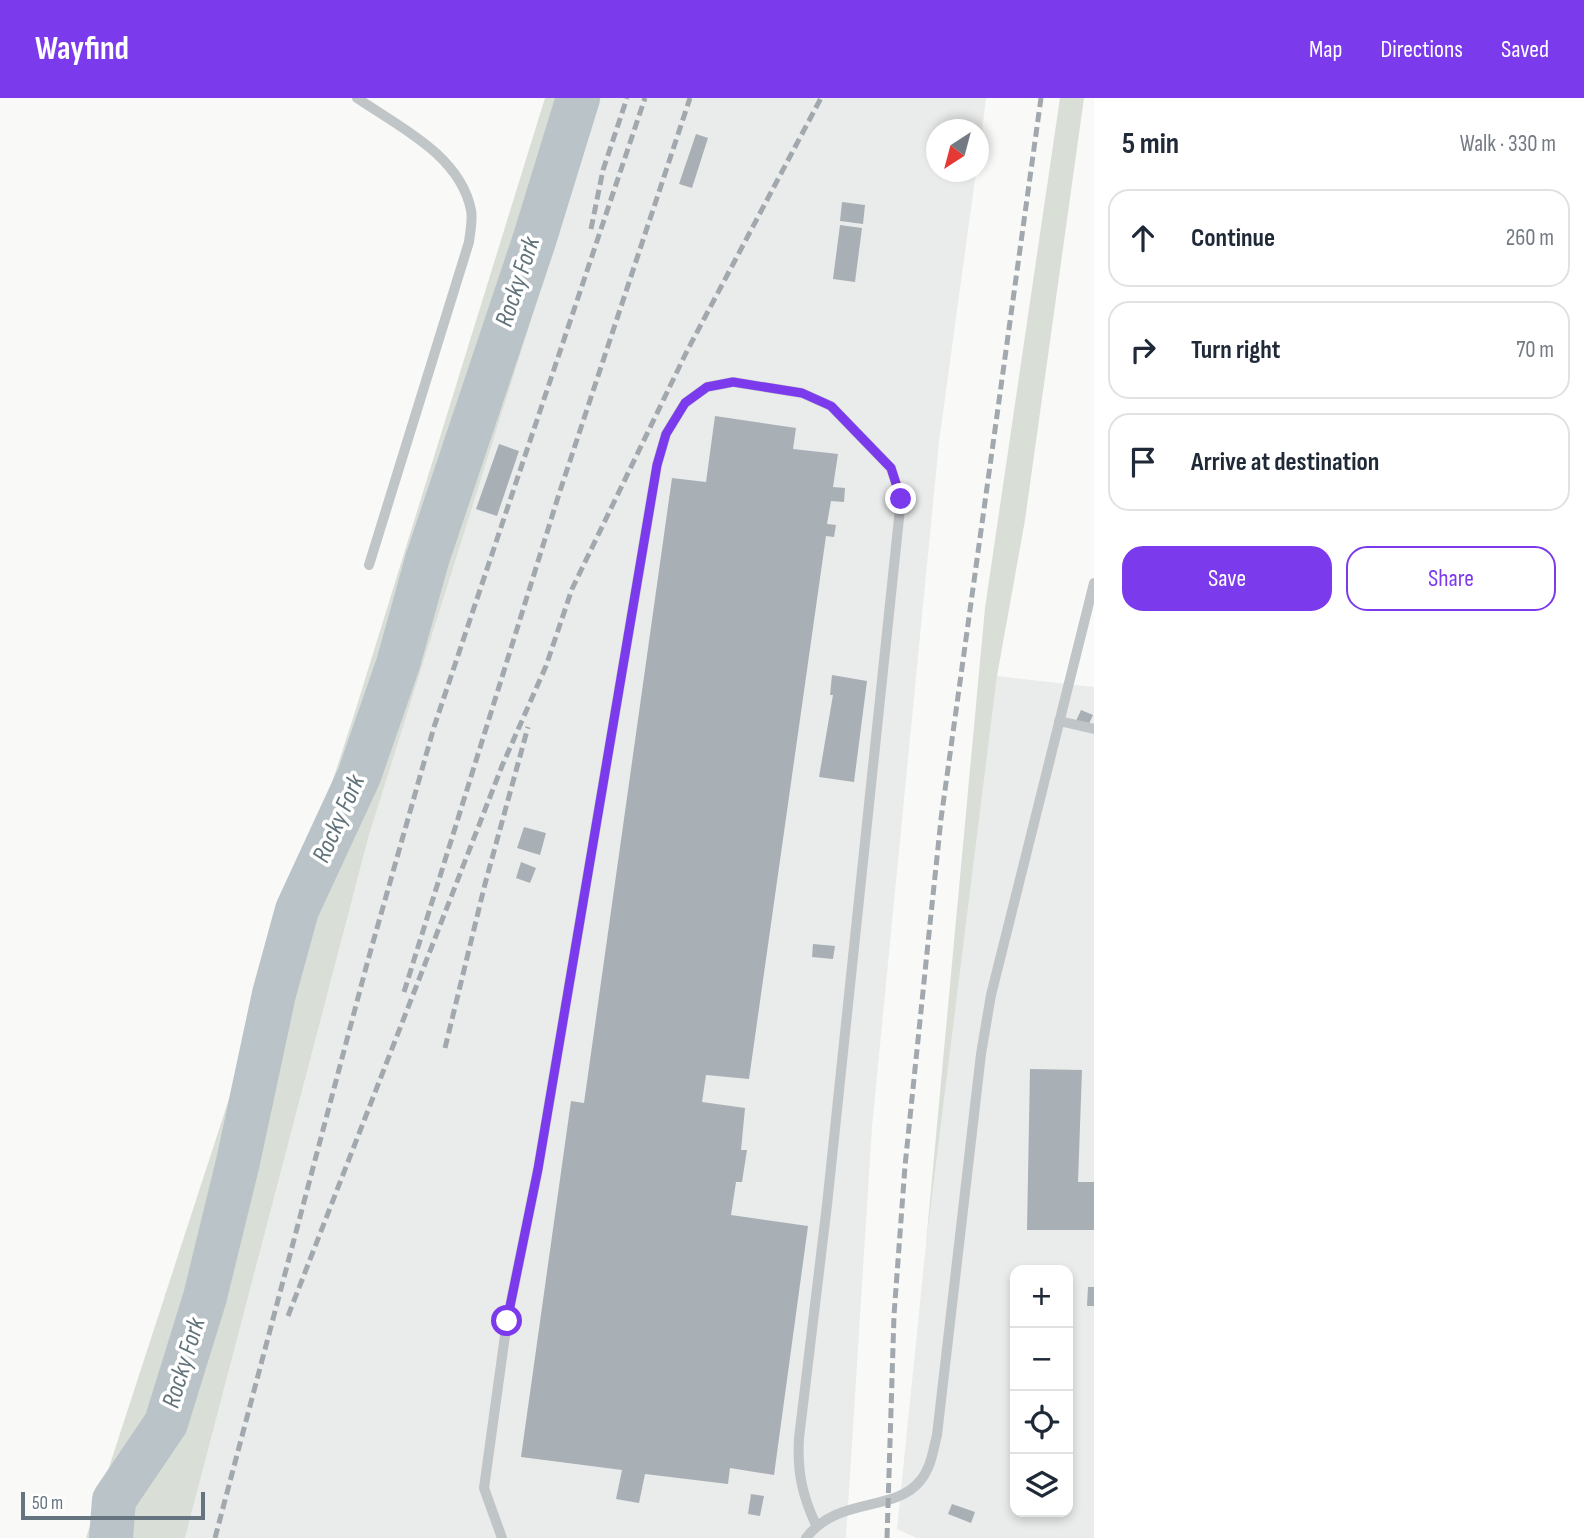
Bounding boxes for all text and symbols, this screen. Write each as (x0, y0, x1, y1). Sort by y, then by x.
text: Wayfind (35, 29, 129, 69)
text: Map (1309, 35, 1342, 64)
text: Directions (1380, 35, 1463, 64)
text: Saved (1501, 35, 1549, 64)
north arrow (926, 119, 989, 182)
text: 5 min (1122, 126, 1179, 162)
text: Walk · 330 m (1460, 130, 1556, 158)
icon: ahead (1124, 219, 1162, 257)
text: Continue (1191, 223, 1275, 254)
text: 260 m (1506, 224, 1554, 252)
water label: Rocky Fork (489, 232, 547, 331)
icon: right (1124, 331, 1162, 369)
text: Turn right (1191, 335, 1280, 366)
text: 70 m (1516, 336, 1554, 364)
icon: arrive (1124, 443, 1162, 481)
text: Arrive at destination (1191, 447, 1379, 478)
route end (885, 483, 916, 514)
button: Save (1122, 546, 1332, 611)
button: Share (1346, 546, 1556, 611)
water label: Rocky Fork (306, 769, 373, 868)
map controls (1010, 1265, 1073, 1517)
button: + (1010, 1265, 1073, 1328)
route start (491, 1305, 522, 1336)
water label: Rocky Fork (156, 1313, 213, 1412)
button: − (1010, 1328, 1073, 1391)
button: locate (1010, 1391, 1073, 1454)
button: layers (1010, 1454, 1073, 1517)
scale bar (21, 1489, 205, 1521)
text: 50 m (32, 1492, 63, 1515)

